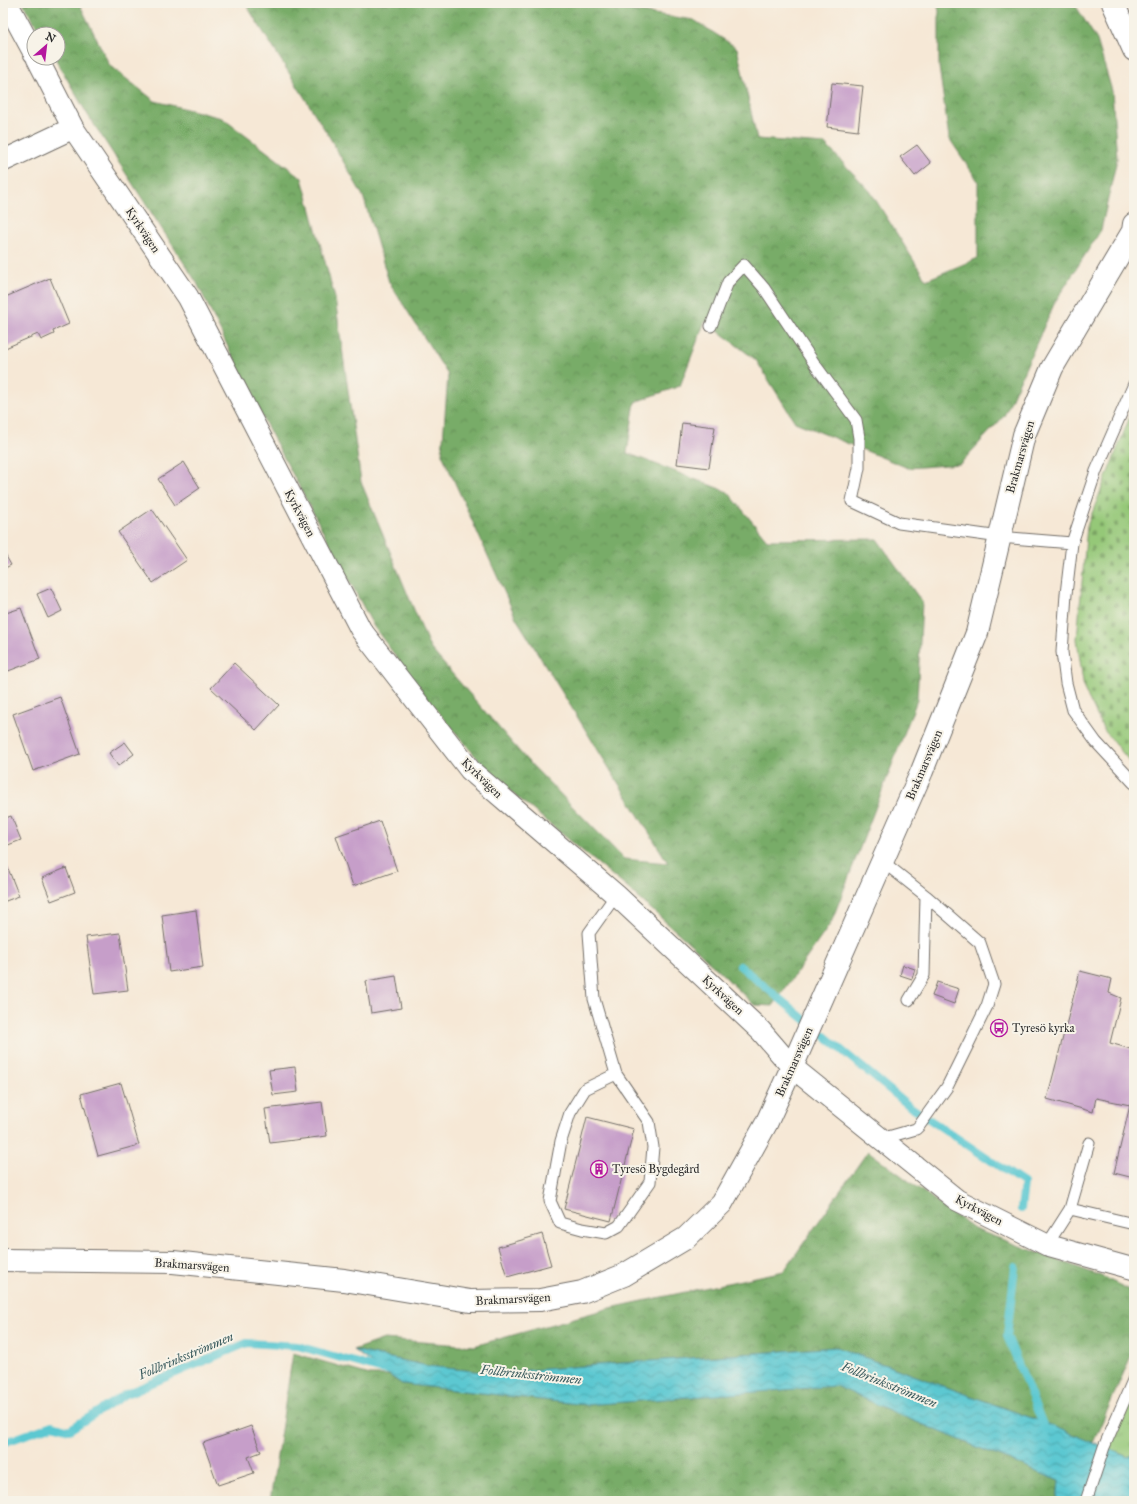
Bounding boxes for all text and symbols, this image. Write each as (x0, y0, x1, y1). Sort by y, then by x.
north arrow (26, 26, 66, 66)
text: N (43, 30, 58, 46)
street label: Kyrkvägen (122, 205, 164, 256)
street label: Brakmarsvägen (1003, 419, 1038, 495)
street label: Kyrkvägen (281, 487, 319, 540)
street label: Brakmarsvägen (903, 727, 946, 803)
street label: Kyrkvägen (458, 755, 506, 802)
street label: Kyrkvägen (699, 972, 747, 1019)
bus stop icon: Tyresö kyrka (989, 1018, 1009, 1038)
place label: Tyresö kyrka (1012, 1021, 1076, 1035)
street label: Brakmarsvägen (772, 1024, 817, 1099)
building icon: Tyresö Bygdegård (589, 1159, 609, 1179)
place label: Tyresö Bygdegård (612, 1162, 700, 1177)
street label: Kyrkvägen (952, 1192, 1006, 1229)
street label: Brakmarsvägen (154, 1255, 230, 1276)
street label: Brakmarsvägen (475, 1290, 551, 1309)
water label: Follbrinksströmmen (135, 1329, 236, 1384)
water label: Follbrinksströmmen (838, 1358, 939, 1412)
water label: Follbrinksströmmen (479, 1362, 583, 1388)

